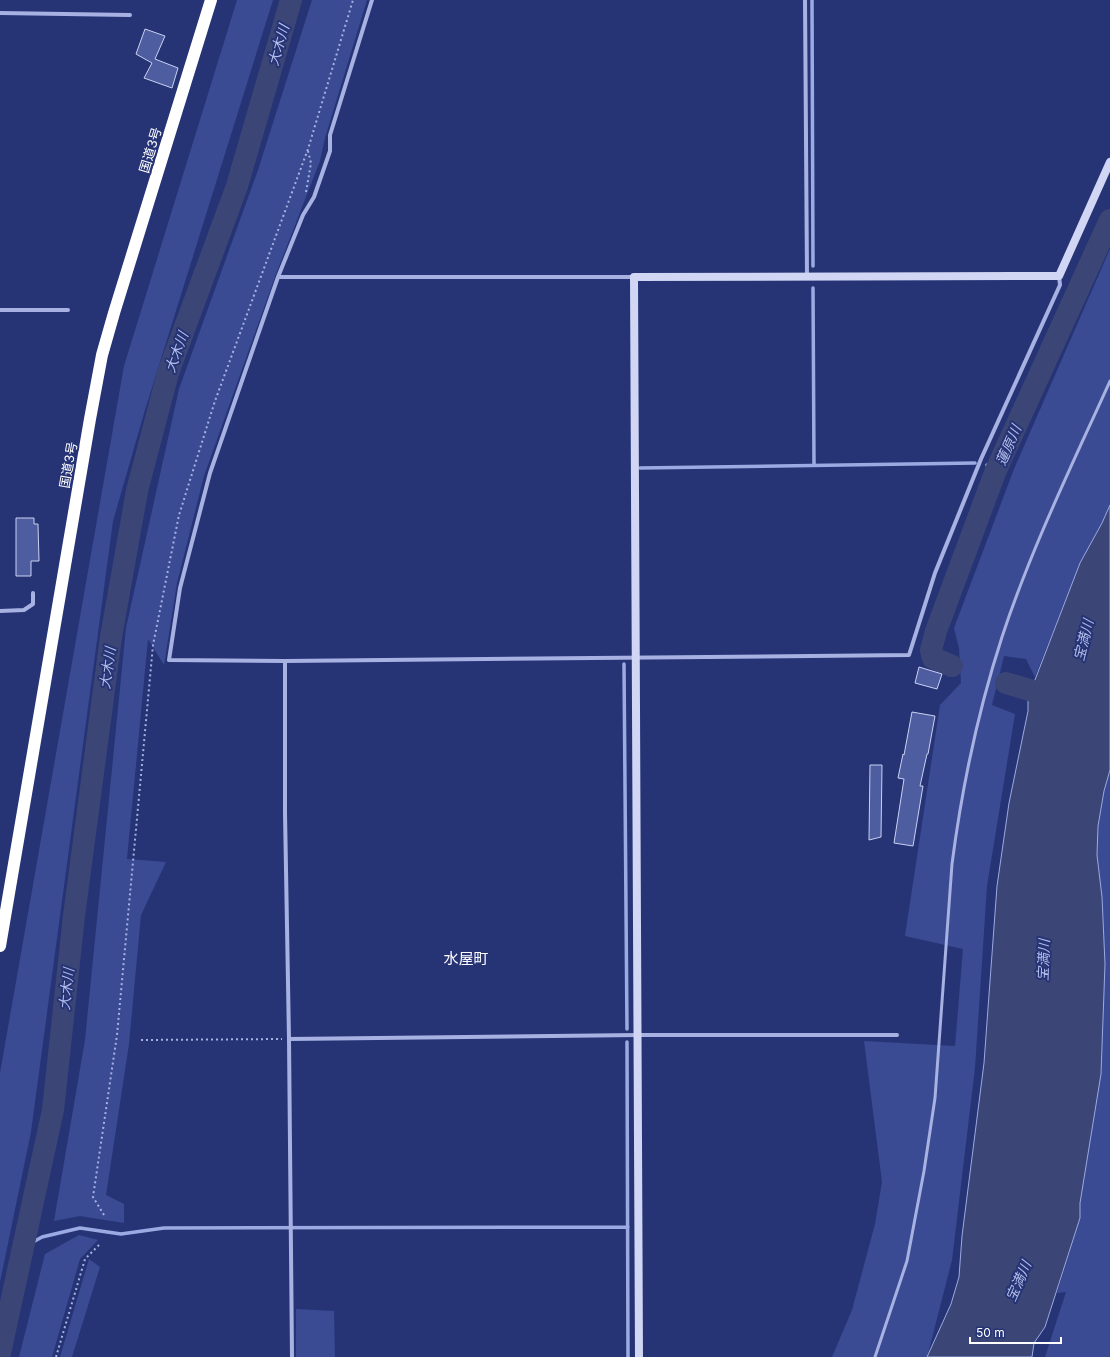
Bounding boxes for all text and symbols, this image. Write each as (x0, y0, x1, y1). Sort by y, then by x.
water label: 大木川 (264, 21, 293, 68)
street label: 国道3号 (135, 125, 165, 175)
water label: 大木川 (161, 327, 192, 375)
water label: 蓮原川 (992, 421, 1025, 468)
street label: 国道3号 (56, 440, 80, 490)
water label: 宝満川 (1070, 616, 1097, 662)
water label: 大木川 (96, 644, 119, 690)
water label: 宝満川 (1034, 937, 1052, 981)
district label: 水屋町 (443, 949, 489, 968)
water label: 大木川 (55, 965, 77, 1011)
water label: 宝満川 (1002, 1257, 1035, 1304)
scale bar (970, 1319, 1061, 1345)
text: 50 m (976, 1325, 1005, 1340)

